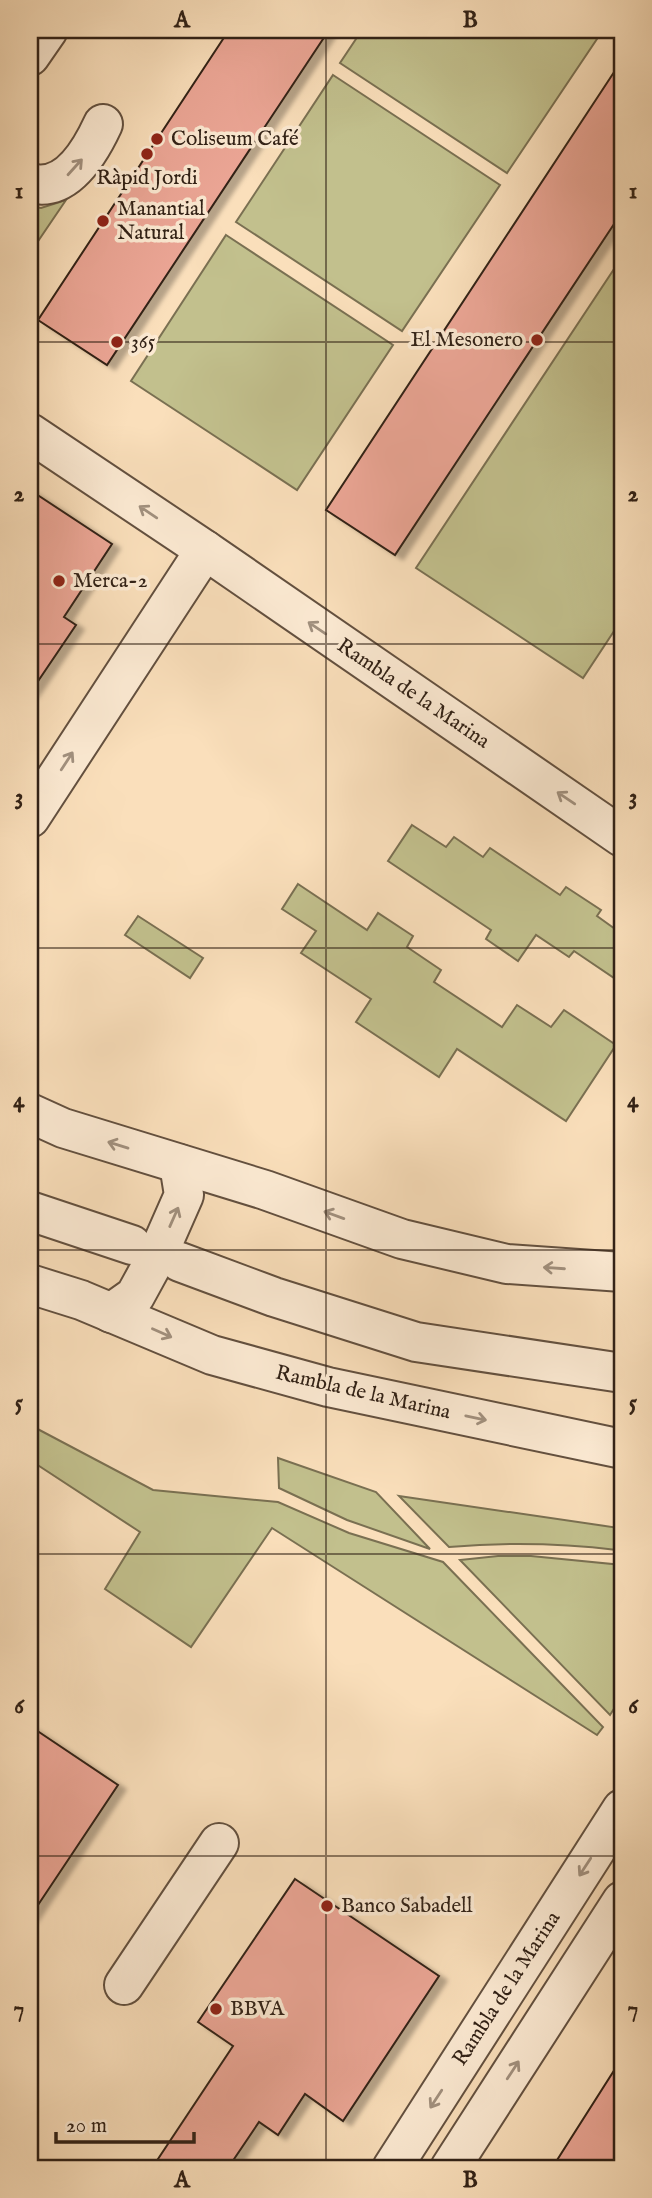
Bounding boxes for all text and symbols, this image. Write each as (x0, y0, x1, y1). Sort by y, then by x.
text: A (173, 6, 191, 35)
text: B (462, 6, 478, 35)
place label: Coliseum Café (171, 126, 299, 153)
marker: Coliseum Café (149, 131, 165, 147)
marker: Ràpid Jordi (139, 146, 155, 162)
one-way arrow (67, 158, 83, 176)
place label: Ràpid Jordi (96, 165, 198, 192)
text: 1 (15, 177, 23, 206)
text: 1 (629, 177, 637, 206)
place label: Manantial Natural (117, 196, 205, 247)
marker: Manantial Natural (95, 213, 111, 229)
place label: El Mesonero (410, 327, 523, 354)
place label: 365 (131, 329, 156, 356)
marker: El Mesonero (529, 332, 545, 348)
marker: 365 (109, 334, 125, 350)
text: 2 (14, 480, 25, 509)
text: 2 (628, 480, 639, 509)
one-way arrow (139, 505, 158, 519)
place label: Merca-2 (73, 568, 148, 595)
marker: Merca-2 (51, 573, 67, 589)
one-way arrow (308, 621, 327, 635)
street label: Rambla de la Marina (331, 633, 495, 756)
one-way arrow (60, 752, 75, 771)
text: 3 (15, 783, 23, 812)
text: 3 (629, 783, 637, 812)
one-way arrow (557, 791, 576, 805)
text: 4 (13, 1086, 25, 1115)
text: 4 (627, 1086, 639, 1115)
one-way arrow (107, 1138, 129, 1150)
one-way arrow (168, 1207, 181, 1228)
one-way arrow (323, 1208, 345, 1220)
one-way arrow (543, 1261, 566, 1274)
one-way arrow (151, 1327, 173, 1340)
street label: Rambla de la Marina (273, 1360, 454, 1426)
text: 5 (15, 1389, 24, 1418)
text: 5 (629, 1389, 638, 1418)
one-way arrow (464, 1412, 487, 1426)
text: 6 (14, 1692, 25, 1721)
text: 6 (628, 1692, 639, 1721)
one-way arrow (578, 1856, 592, 1876)
place label: Banco Sabadell (341, 1893, 473, 1920)
marker: Banco Sabadell (319, 1898, 335, 1914)
street label: Rambla de la Marina (447, 1906, 568, 2071)
text: 7 (14, 1995, 24, 2024)
text: 7 (628, 1995, 638, 2024)
place label: BBVA (230, 1996, 285, 2023)
marker: BBVA (208, 2001, 224, 2017)
one-way arrow (506, 2061, 521, 2080)
one-way arrow (428, 2089, 442, 2109)
scale bar (56, 2100, 194, 2144)
text: 20 m (66, 2113, 107, 2140)
text: A (173, 2166, 191, 2195)
text: B (462, 2166, 478, 2195)

